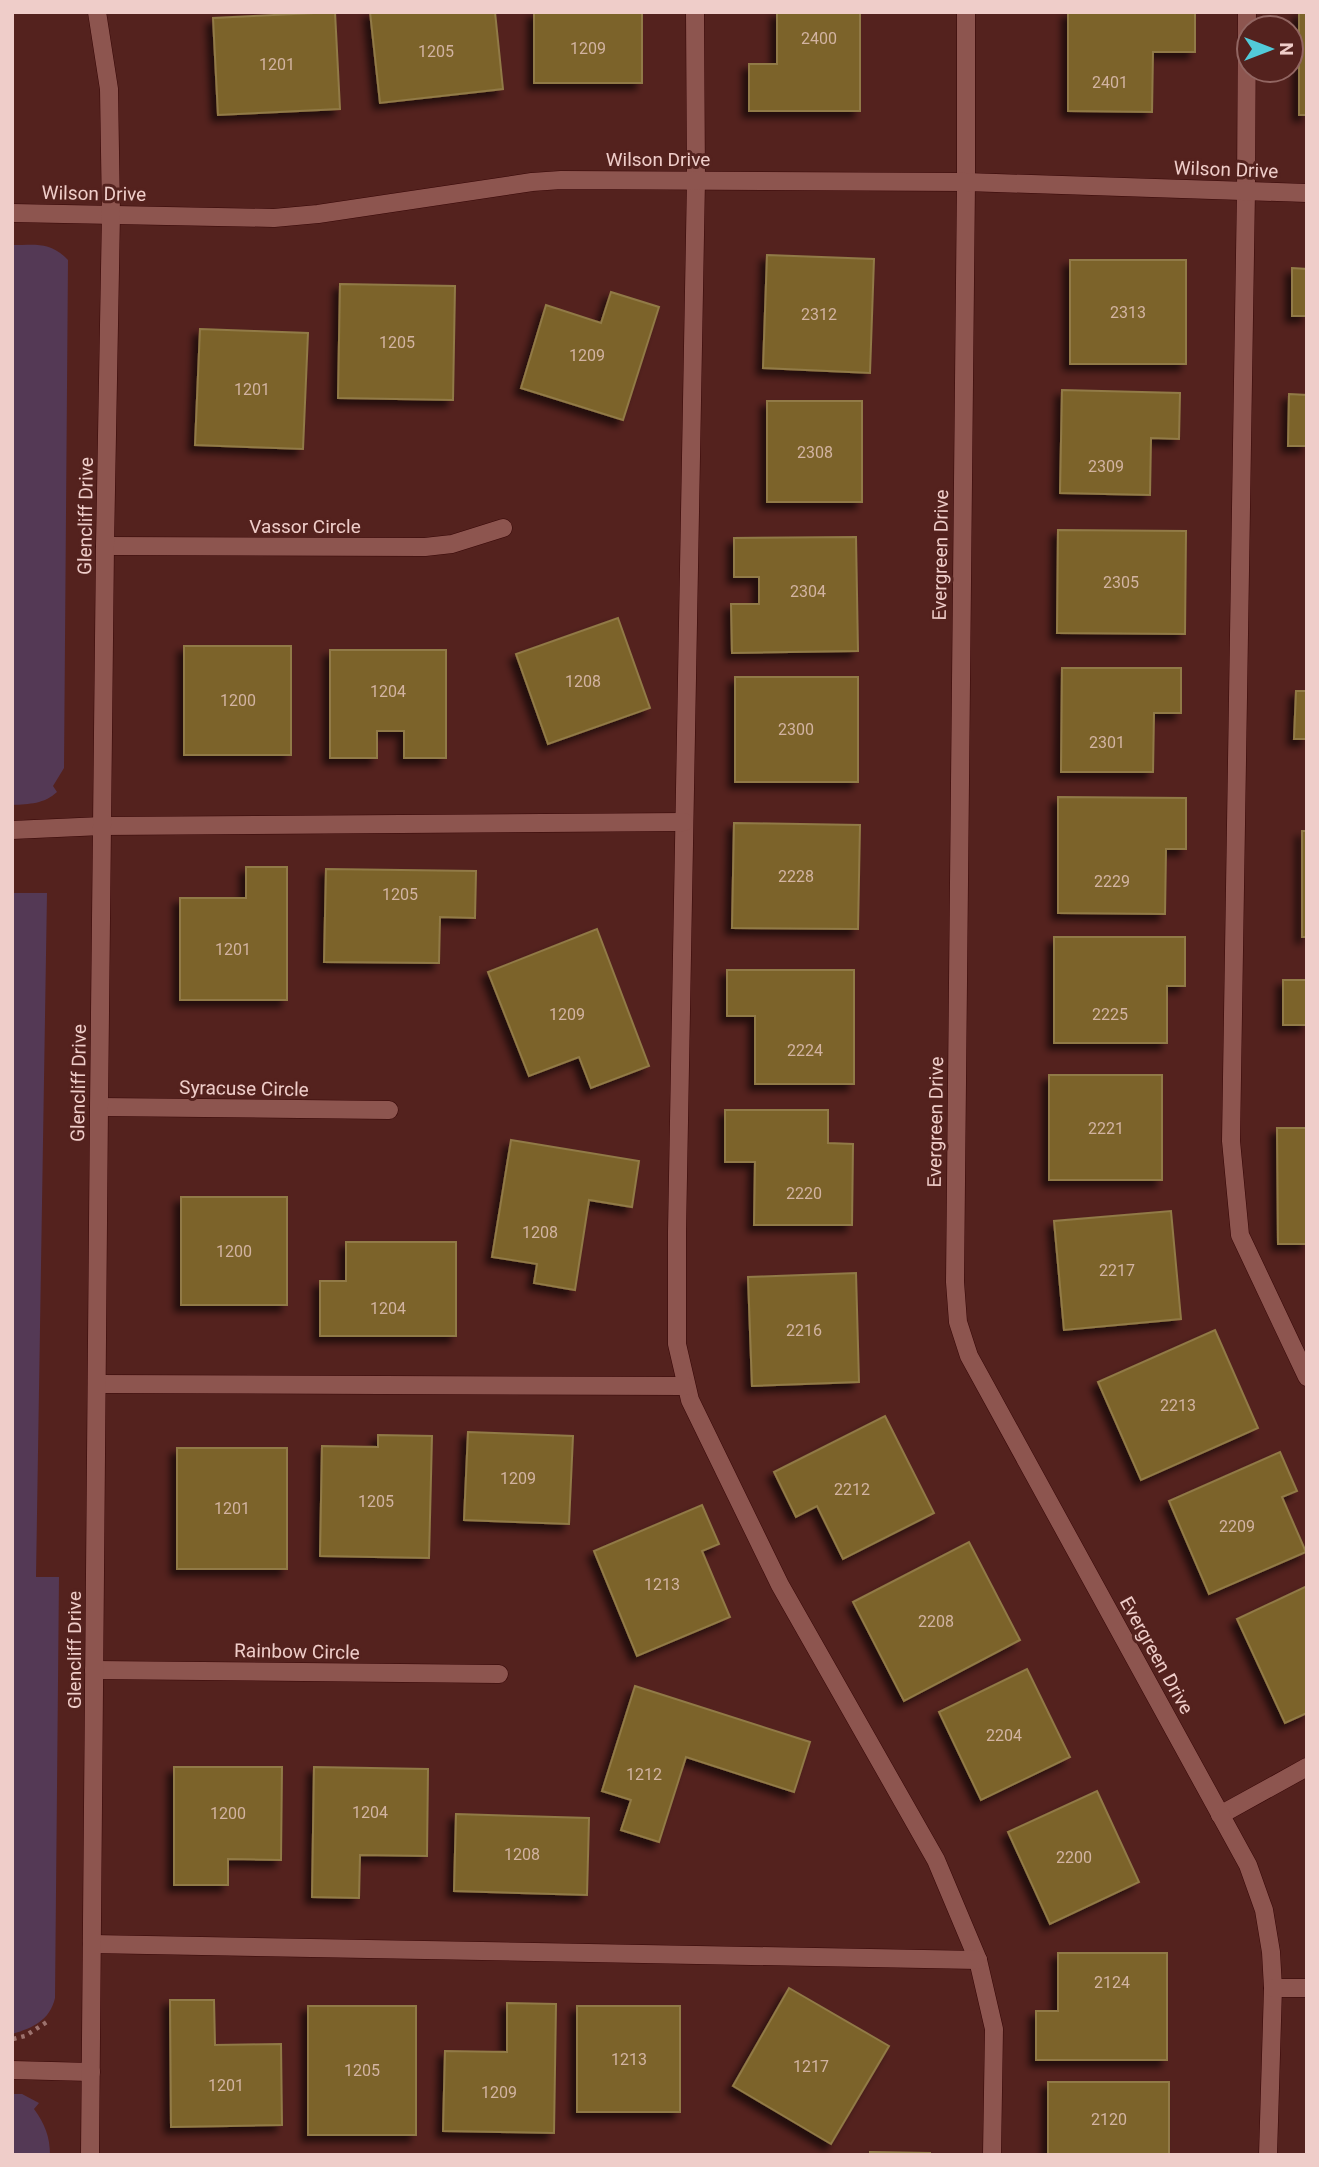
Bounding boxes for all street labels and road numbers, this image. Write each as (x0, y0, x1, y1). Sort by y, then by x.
street label: Wilson Drive (606, 148, 710, 171)
street label: Wilson Drive (1173, 156, 1279, 183)
street label: Wilson Drive (41, 181, 147, 206)
street label: Glencliff Drive (73, 457, 98, 575)
street label: Evergreen Drive (928, 489, 953, 621)
street label: Vassor Circle (249, 515, 361, 538)
street label: Glencliff Drive (66, 1024, 91, 1142)
street label: Evergreen Drive (923, 1056, 948, 1188)
street label: Syracuse Circle (179, 1076, 309, 1101)
street label: Glencliff Drive (63, 1591, 86, 1709)
street label: Evergreen Drive (1115, 1592, 1198, 1718)
street label: Rainbow Circle (234, 1639, 360, 1664)

